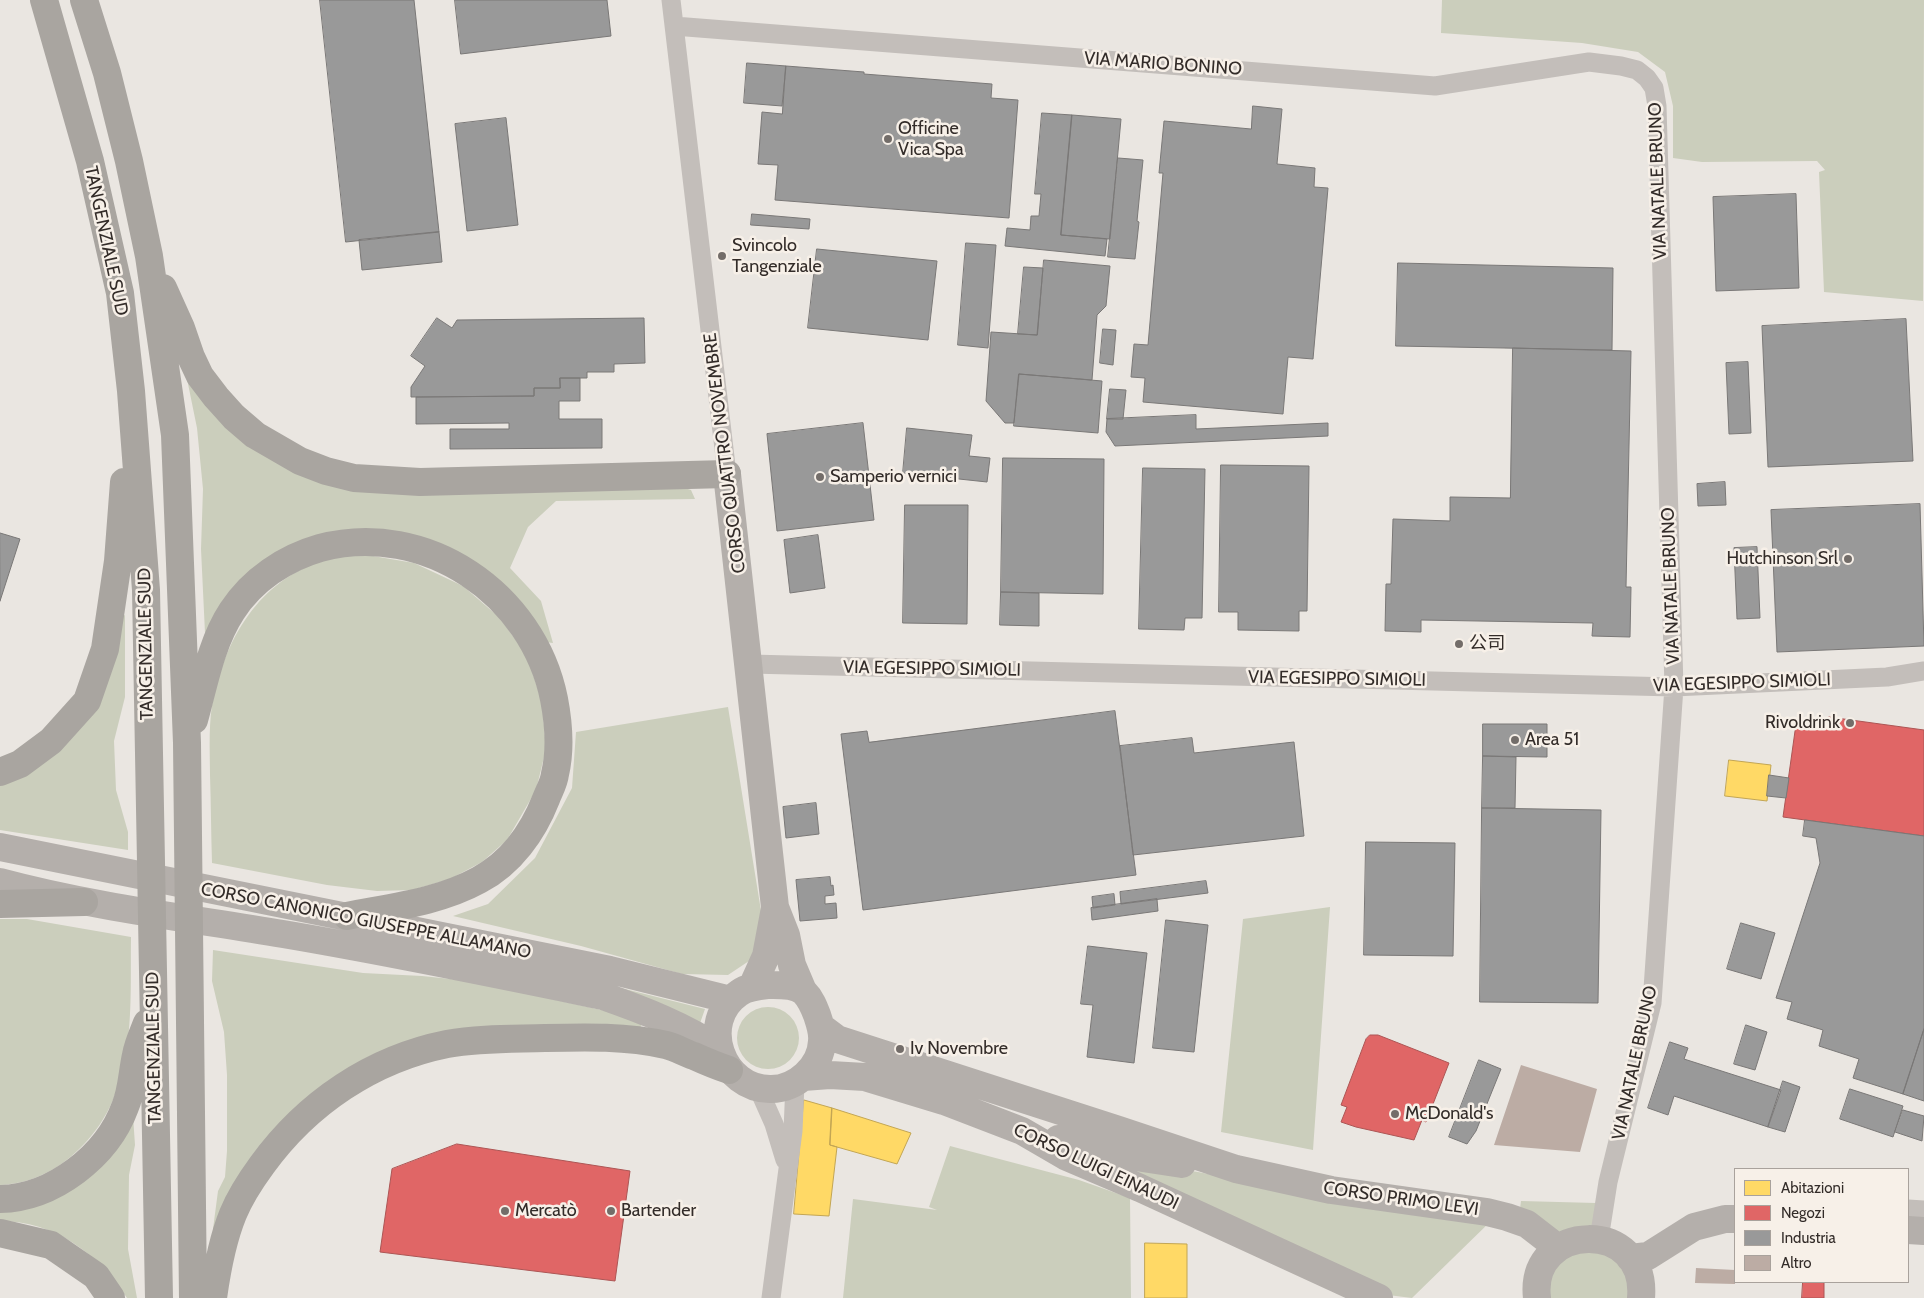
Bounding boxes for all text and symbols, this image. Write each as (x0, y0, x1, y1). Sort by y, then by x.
street label: VIA MARIO BONINO (1083, 48, 1243, 80)
street label: VIA NATALE BRUNO (1644, 102, 1672, 260)
place label: Officine Vica Spa (898, 118, 964, 160)
marker: Officine Vica Spa (882, 133, 894, 145)
street label: TANGENZIALE SUD (80, 164, 132, 318)
place label: Svincolo Tangenziale (732, 235, 822, 278)
marker: Svincolo Tangenziale (716, 250, 728, 262)
street label: CORSO QUATTRO NOVEMBRE (700, 332, 750, 574)
place label: Samperio vernici (830, 466, 957, 488)
marker: Samperio vernici (814, 471, 826, 483)
street label: VIA NATALE BRUNO (1657, 507, 1685, 665)
place label: Hutchinson Srl (1726, 548, 1838, 570)
marker: Hutchinson Srl (1842, 553, 1854, 565)
street label: TANGENZIALE SUD (134, 568, 158, 720)
place label: 公司 (1469, 633, 1505, 655)
marker: 公司 (1453, 638, 1465, 650)
street label: VIA EGESIPPO SIMIOLI (843, 657, 1021, 681)
street label: VIA EGESIPPO SIMIOLI (1248, 667, 1426, 691)
street label: VIA EGESIPPO SIMIOLI (1653, 669, 1831, 697)
place label: Rivoldrink (1765, 712, 1840, 734)
marker: Rivoldrink (1844, 717, 1856, 729)
place label: Area 51 (1525, 729, 1579, 751)
marker: Area 51 (1509, 734, 1521, 746)
street label: CORSO CANONICO GIUSEPPE ALLAMANO (199, 878, 533, 964)
street label: TANGENZIALE SUD (142, 972, 166, 1124)
street label: VIA NATALE BRUNO (1608, 984, 1662, 1142)
place label: Iv Novembre (910, 1038, 1008, 1060)
marker: Iv Novembre (894, 1043, 906, 1055)
place label: McDonald's (1405, 1103, 1493, 1125)
marker: McDonald's (1389, 1108, 1401, 1120)
street label: CORSO LUIGI EINAUDI (1010, 1119, 1182, 1215)
legend (1734, 1168, 1909, 1283)
street label: CORSO PRIMO LEVI (1322, 1177, 1480, 1221)
text: Abitazioni (1781, 1179, 1844, 1197)
place label: Mercatò (515, 1200, 577, 1222)
place label: Bartender (621, 1200, 696, 1222)
text: Negozi (1781, 1204, 1825, 1222)
marker: Mercatò (499, 1205, 511, 1217)
marker: Bartender (605, 1205, 617, 1217)
text: Industria (1781, 1229, 1836, 1247)
text: Altro (1781, 1254, 1811, 1272)

